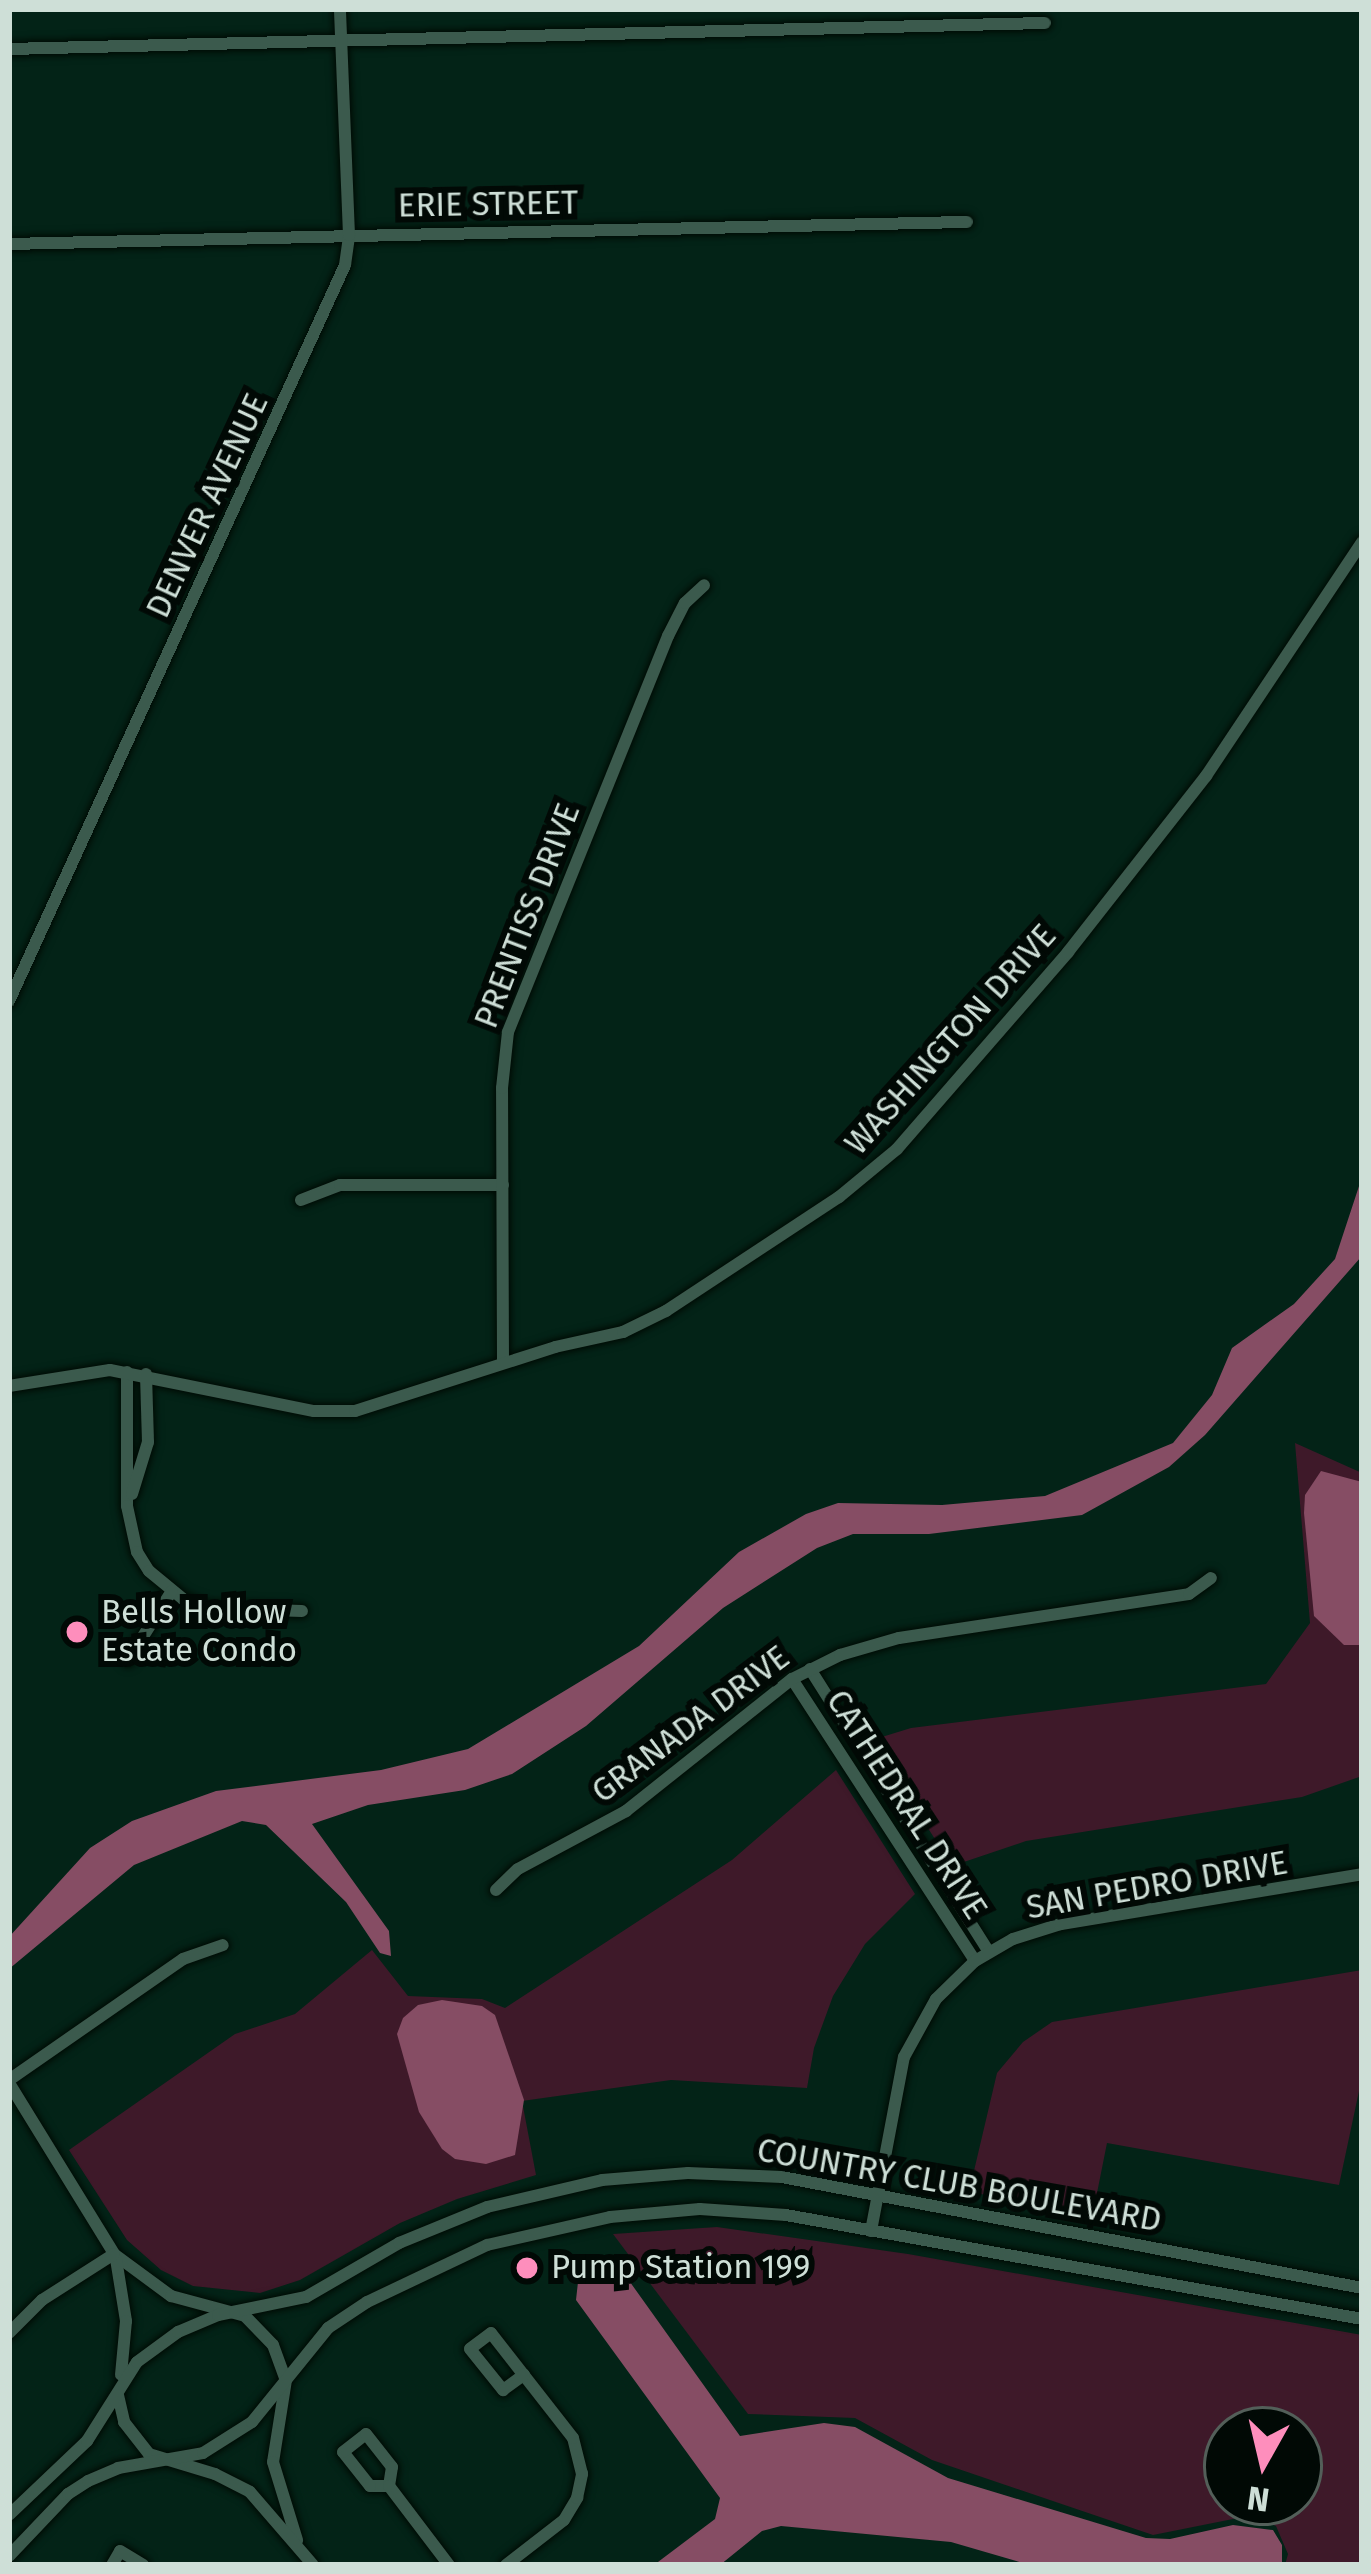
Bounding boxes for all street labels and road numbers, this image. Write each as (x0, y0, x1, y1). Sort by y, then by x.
street label: ERIE STREET (397, 184, 579, 226)
street label: DENVER AVENUE (139, 388, 277, 624)
street label: PRENTISS DRIVE (467, 798, 589, 1034)
street label: WASHINGTON DRIVE (837, 917, 1065, 1163)
street label: GRANADA DRIVE (585, 1638, 797, 1812)
street label: CATHEDRAL DRIVE (817, 1683, 995, 1927)
street label: SAN PEDRO DRIVE (1023, 1844, 1291, 1928)
street label: COUNTRY CLUB BOULEVARD (754, 2131, 1164, 2241)

